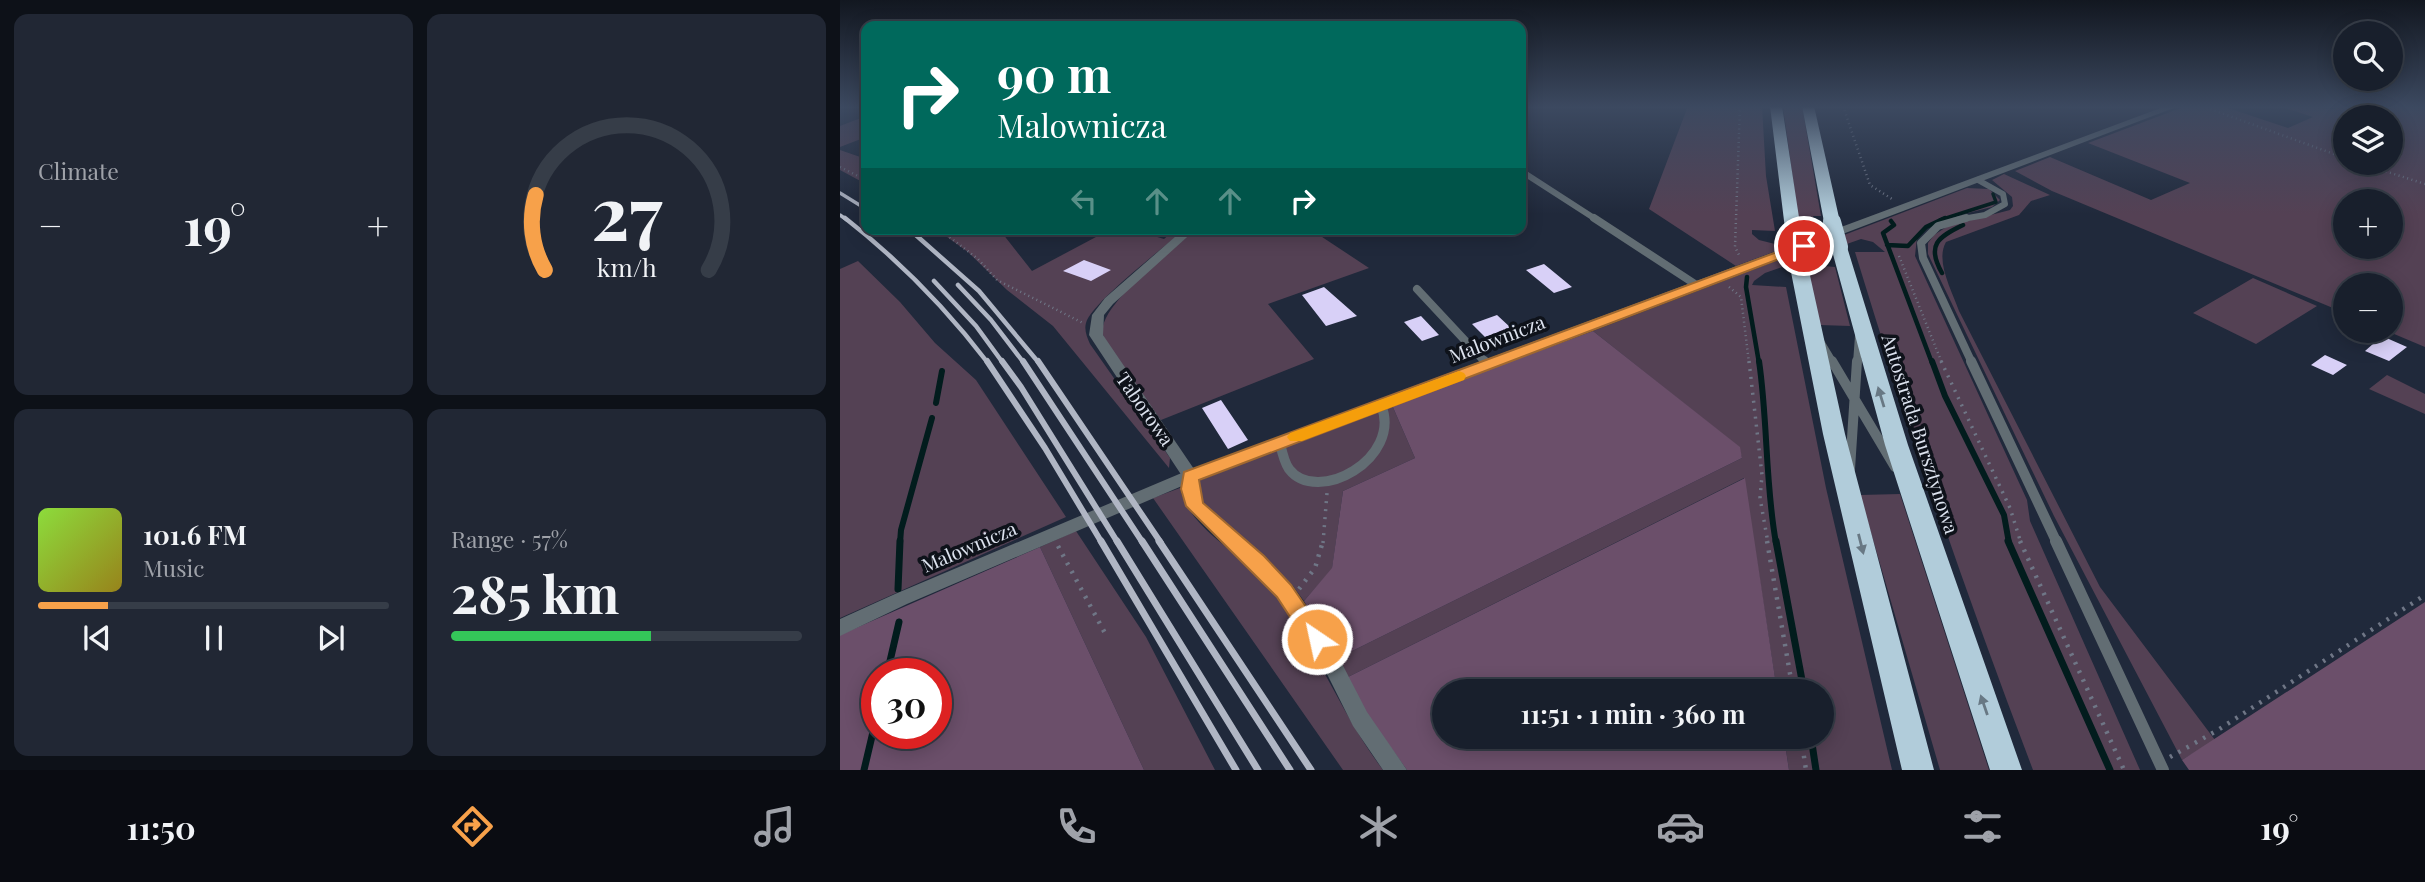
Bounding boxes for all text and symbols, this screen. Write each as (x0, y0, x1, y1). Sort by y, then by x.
map controls (2333, 21, 2403, 343)
button: search (2333, 21, 2403, 91)
text: 90 m (997, 40, 1111, 105)
icon: right (882, 49, 973, 140)
text: Malownicza (997, 103, 1167, 146)
button: layers (2333, 105, 2403, 175)
text: Climate (38, 155, 119, 186)
text: 27 (591, 162, 663, 259)
icon: left (1065, 182, 1103, 220)
icon: ahead (1138, 182, 1176, 220)
icon: ahead (1211, 182, 1249, 220)
icon: right (1284, 182, 1322, 220)
button: + (2333, 189, 2403, 259)
text: 19° (183, 190, 246, 259)
text: − (38, 199, 63, 250)
text: + (367, 199, 389, 250)
pin (1774, 216, 1834, 276)
icon: arrive (1785, 227, 1823, 265)
text: km/h (597, 250, 657, 283)
button: − (2333, 273, 2403, 343)
street label: Malownicza (1445, 308, 1549, 368)
street label: Autostrada Bursztynowa (1876, 330, 1966, 537)
street label: Taborowa (1111, 366, 1181, 451)
one-way arrow (1875, 386, 1885, 407)
street label: Malownicza (917, 514, 1021, 578)
text: 101.6 FM (143, 517, 247, 552)
text: Range · 57% (451, 523, 568, 554)
one-way arrow (1856, 533, 1867, 555)
text: Music (143, 552, 204, 583)
text: 285 km (451, 558, 619, 627)
position arrow (1280, 602, 1354, 676)
icon: previous (78, 619, 116, 657)
icon: pause (195, 619, 233, 657)
icon: next (312, 619, 350, 657)
speed limit sign: 30 (861, 658, 952, 749)
one-way arrow (1978, 695, 1989, 716)
text: 11:51 · 1 min · 360 m (1520, 696, 1746, 731)
icon: directions (448, 802, 497, 851)
icon: music (750, 802, 799, 851)
icon: phone (1052, 802, 1101, 851)
icon: climate (1354, 802, 1403, 851)
icon: car (1656, 802, 1705, 851)
icon: filters (1958, 802, 2007, 851)
text: 11:50 (126, 805, 196, 848)
text: 19° (2260, 805, 2299, 848)

